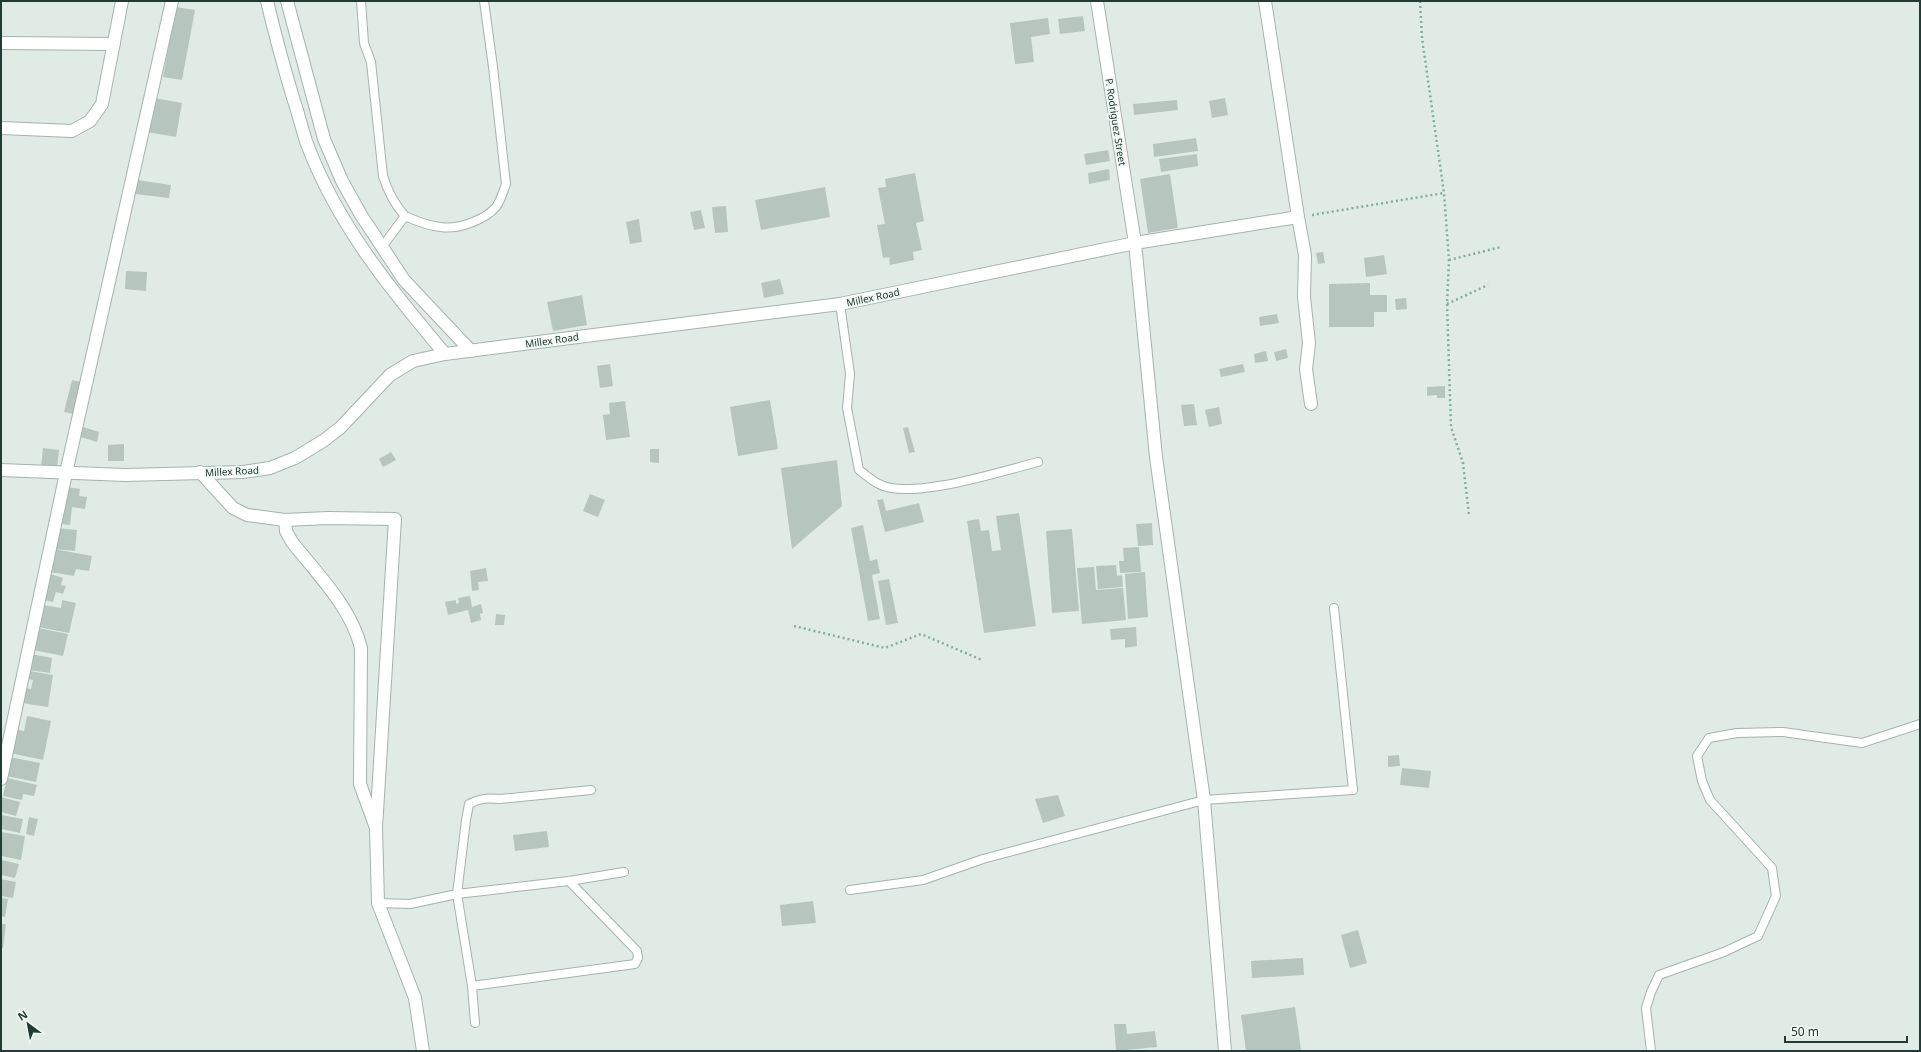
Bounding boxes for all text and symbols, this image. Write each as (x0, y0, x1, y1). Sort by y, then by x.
street label: P. Rodriguez Street (1102, 77, 1130, 167)
street label: Millex Road (845, 285, 901, 309)
street label: Millex Road (524, 329, 580, 351)
street label: Millex Road (205, 463, 259, 479)
north arrow (8, 1004, 48, 1044)
text: N (15, 1006, 30, 1024)
scale bar (1785, 1018, 1907, 1044)
text: 50 m (1791, 1023, 1819, 1040)

